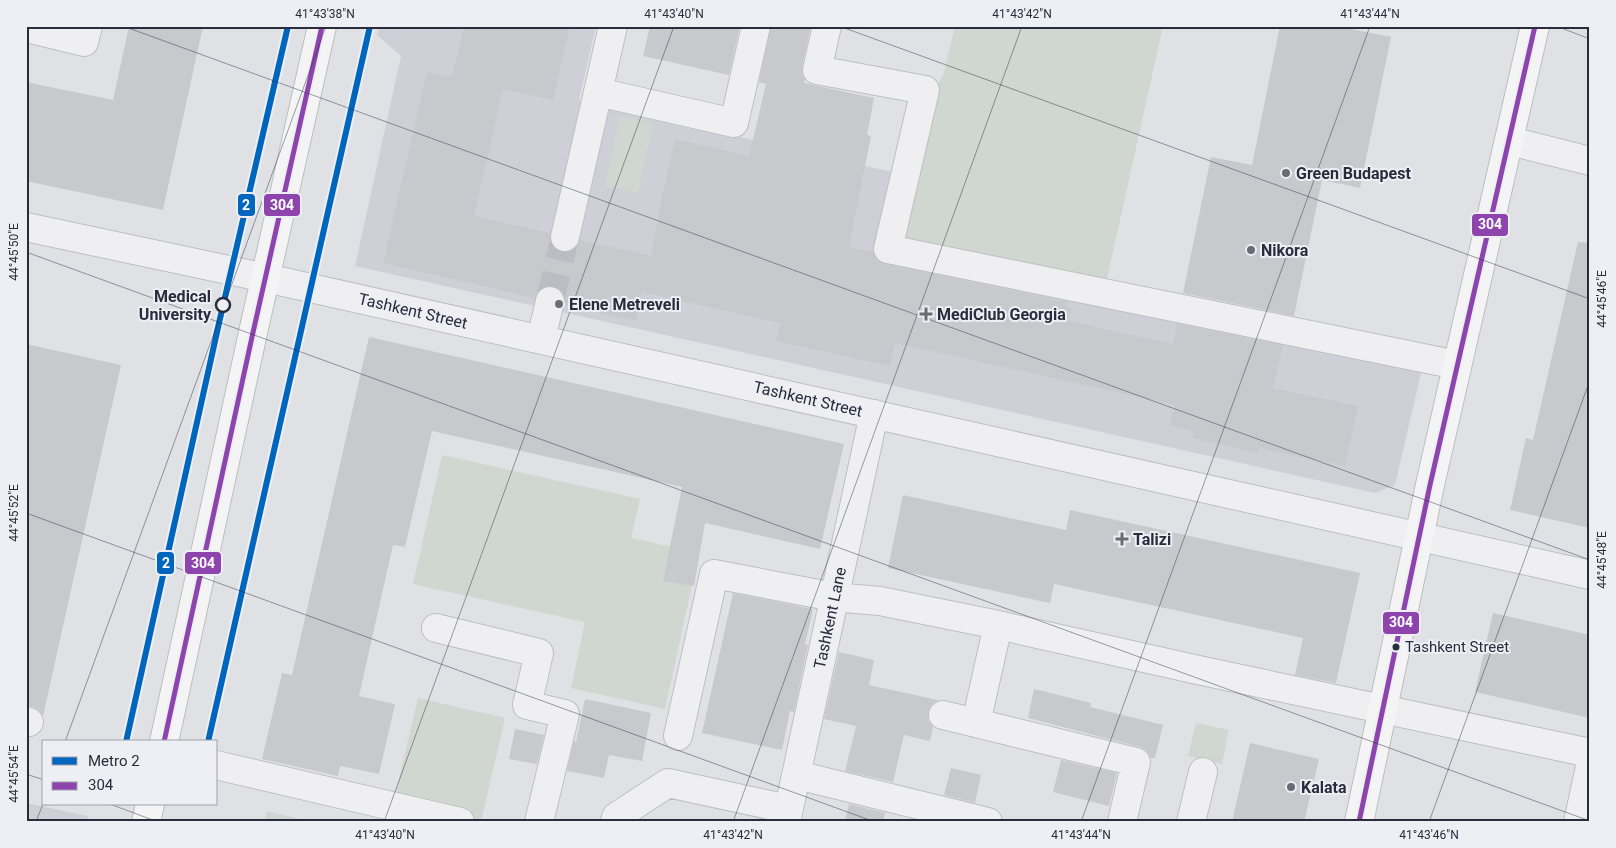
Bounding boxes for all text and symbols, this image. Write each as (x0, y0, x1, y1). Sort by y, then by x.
text: 41°43'38"N (295, 7, 355, 21)
text: 41°43'40"N (644, 7, 704, 21)
text: 41°43'42"N (992, 7, 1052, 21)
text: 41°43'44"N (1340, 7, 1400, 21)
place label: Green Budapest (1296, 164, 1411, 183)
marker: Green Budapest (1280, 167, 1292, 179)
line badge: 2 (237, 193, 256, 217)
line badge: 304 (263, 193, 301, 217)
text: 2 (242, 197, 250, 213)
text: 304 (270, 197, 294, 213)
line badge: 304 (1471, 213, 1509, 237)
text: 304 (1478, 216, 1502, 232)
text: 44°45'50"E (7, 223, 21, 281)
place label: Nikora (1261, 241, 1309, 260)
marker: Nikora (1245, 244, 1257, 256)
text: 44°45'46"E (1595, 270, 1609, 328)
place label: Medical University (139, 287, 212, 324)
street label: Tashkent Street (357, 289, 469, 333)
place label: Elene Metreveli (569, 295, 680, 314)
marker: Medical University (215, 297, 231, 313)
marker: Elene Metreveli (553, 298, 565, 310)
place label: MediClub Georgia (937, 305, 1066, 324)
marker: MediClub Georgia (919, 307, 933, 321)
street label: Tashkent Street (752, 377, 864, 421)
text: 44°45'52"E (7, 484, 21, 542)
place label: Talizi (1133, 530, 1171, 549)
text: 44°45'48"E (1595, 531, 1609, 589)
marker: Talizi (1115, 532, 1129, 546)
line badge: 2 (156, 551, 175, 575)
line badge: 304 (184, 551, 222, 575)
text: 2 (162, 555, 170, 571)
text: 304 (191, 555, 215, 571)
street label: Tashkent Lane (810, 565, 850, 671)
line badge: 304 (1382, 611, 1420, 635)
text: 304 (1389, 614, 1413, 630)
place label: Tashkent Street (1405, 638, 1509, 656)
marker: Tashkent Street (1391, 642, 1401, 652)
legend (42, 740, 218, 806)
text: 44°45'54"E (7, 745, 21, 803)
text: Metro 2 (88, 752, 140, 770)
text: 304 (88, 776, 114, 794)
place label: Kalata (1301, 778, 1347, 797)
marker: Kalata (1285, 781, 1297, 793)
text: 41°43'40"N (355, 828, 415, 842)
text: 41°43'42"N (703, 828, 763, 842)
text: 41°43'44"N (1051, 828, 1111, 842)
text: 41°43'46"N (1399, 828, 1459, 842)

